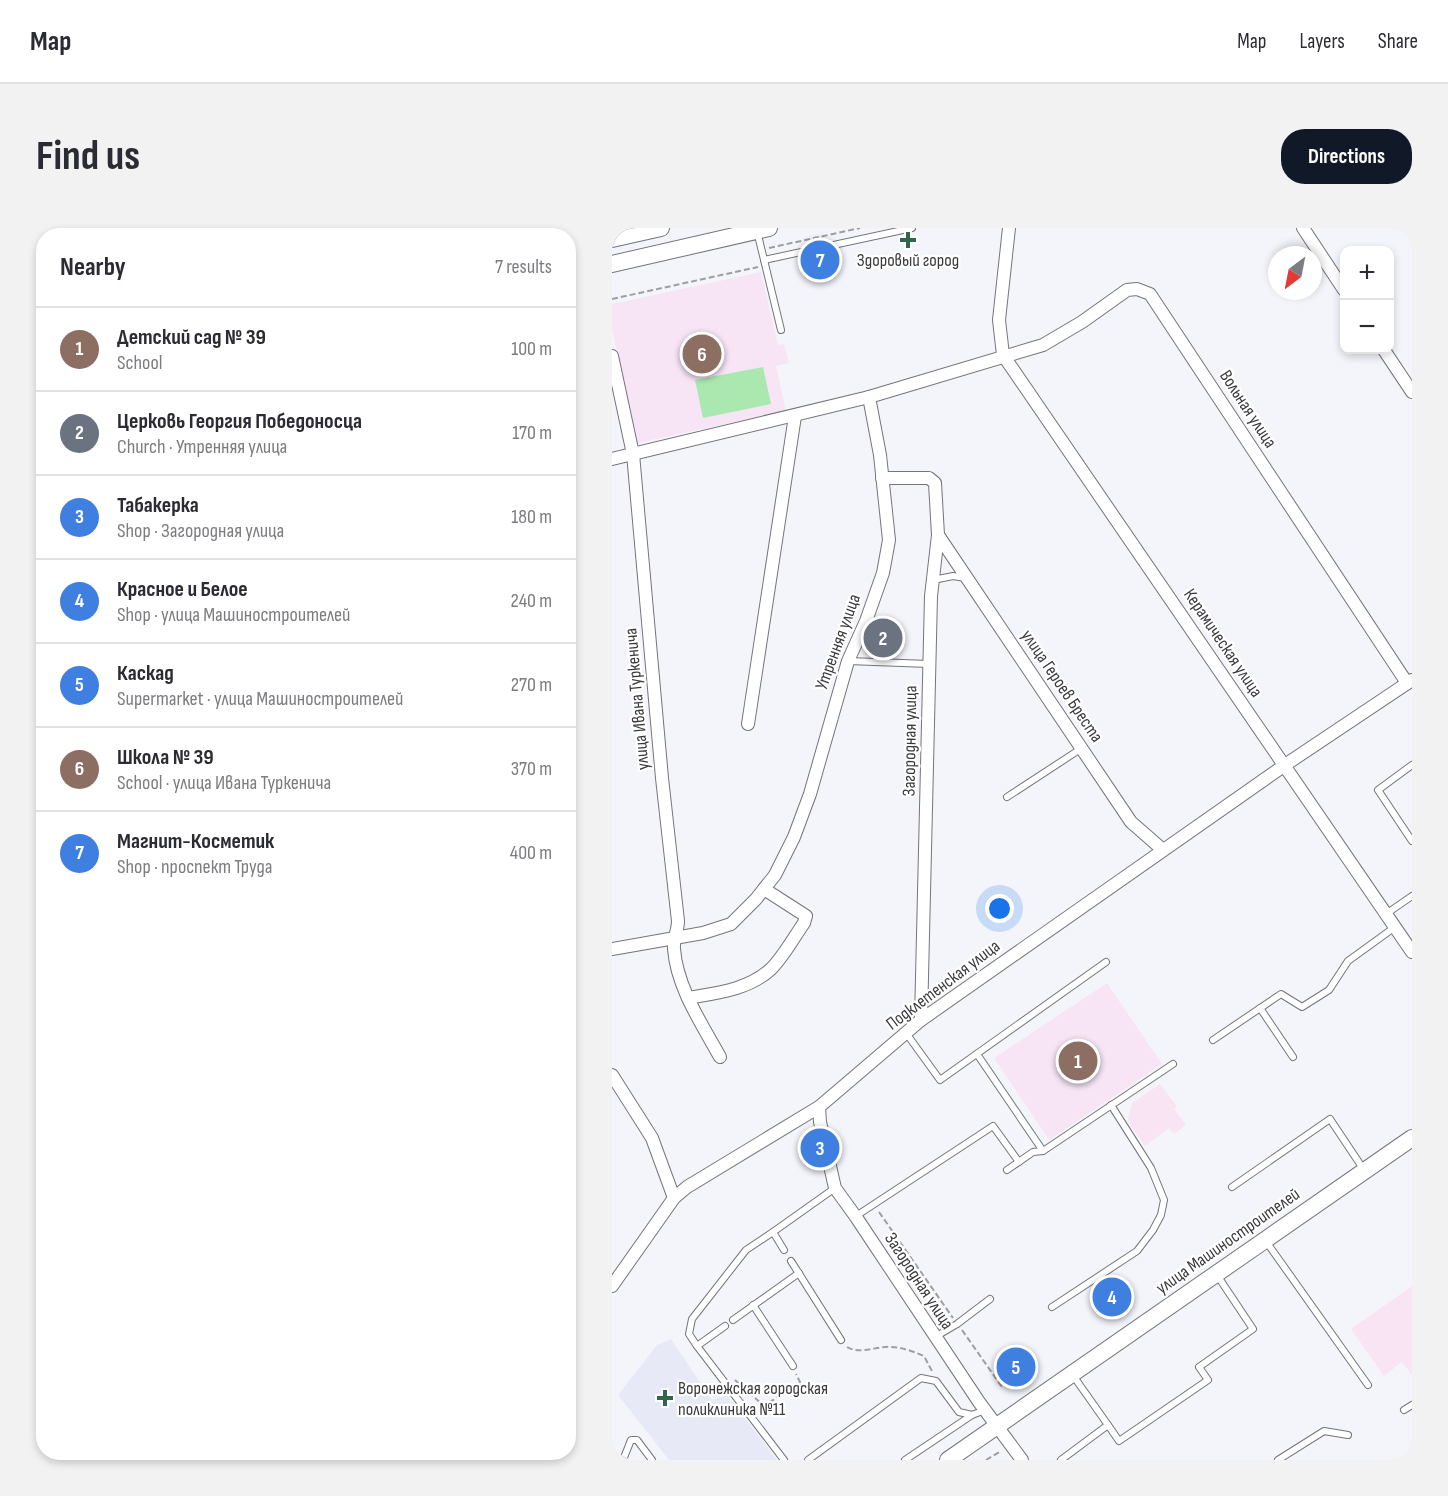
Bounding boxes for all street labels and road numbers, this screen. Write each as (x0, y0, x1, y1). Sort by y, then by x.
street label: Вольная улица (1215, 366, 1281, 452)
street label: Керамическая улица (1179, 585, 1267, 701)
street label: Утренняя улица (811, 591, 865, 693)
street label: улица Героев Бреста (1017, 626, 1107, 746)
street label: улица Ивана Туркенича (620, 627, 654, 771)
street label: Загородная улица (899, 685, 921, 797)
street label: Подклетенская улица (882, 935, 1004, 1035)
street label: улица Машиностроителей (1152, 1184, 1304, 1298)
street label: Загородная улица (880, 1229, 958, 1333)

